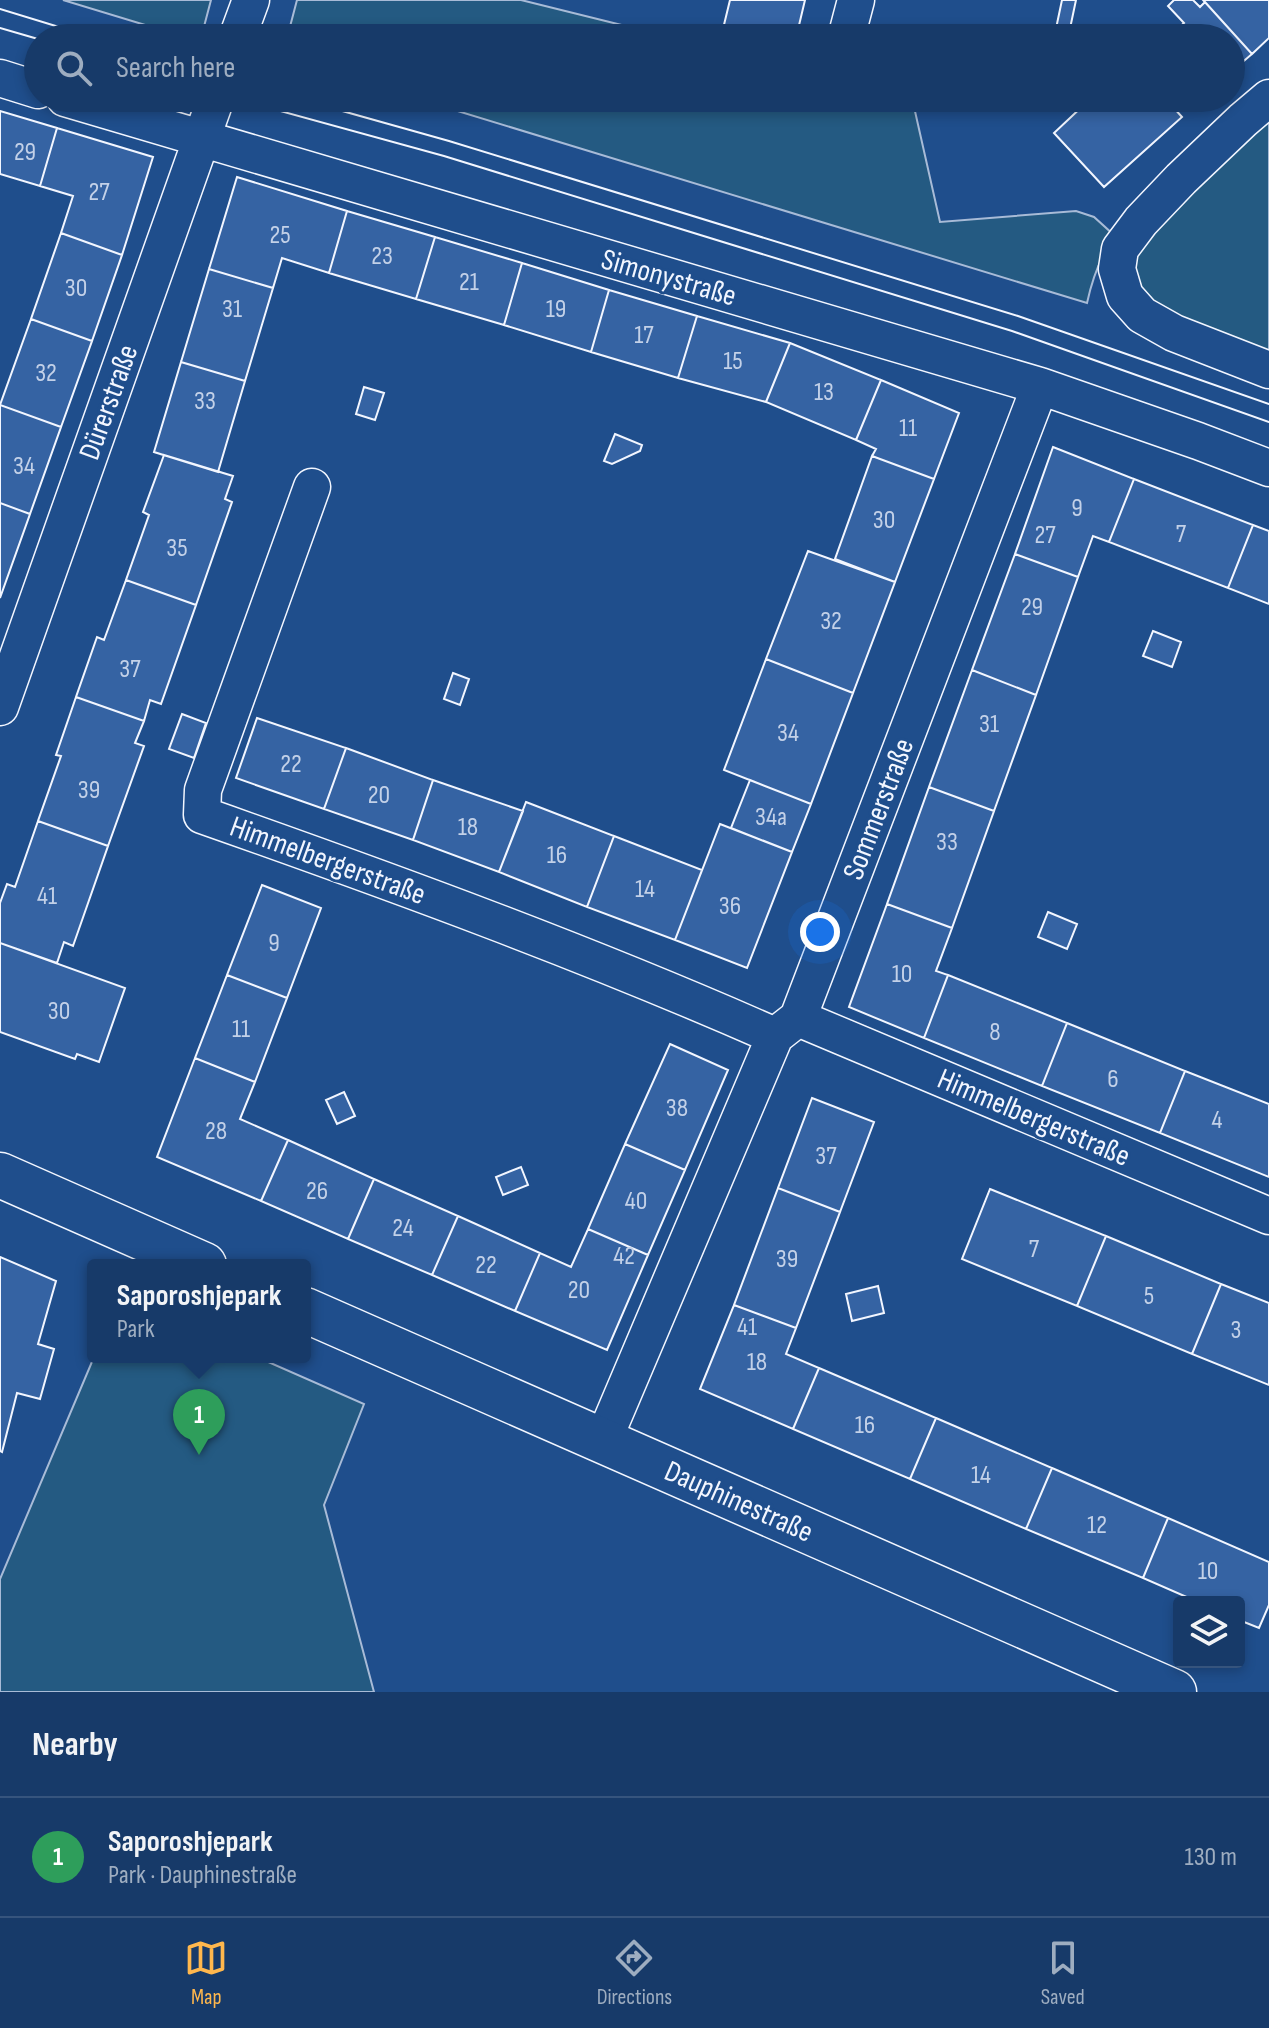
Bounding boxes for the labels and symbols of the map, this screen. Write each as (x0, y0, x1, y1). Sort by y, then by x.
house number: 29 (14, 137, 36, 168)
house number: 27 (88, 177, 110, 208)
house number: 25 (269, 220, 291, 251)
house number: 23 (371, 241, 393, 272)
street label: Simonystraße (597, 242, 740, 314)
house number: 21 (459, 267, 479, 298)
house number: 30 (65, 273, 87, 304)
house number: 31 (222, 294, 242, 325)
house number: 19 (546, 294, 566, 325)
house number: 17 (634, 320, 654, 351)
street label: Dürerstraße (72, 340, 146, 465)
house number: 15 (723, 346, 743, 377)
house number: 32 (35, 358, 57, 389)
house number: 13 (814, 377, 834, 408)
house number: 33 (194, 386, 216, 417)
house number: 11 (899, 413, 917, 444)
house number: 34 (13, 451, 35, 482)
house number: 9 (1071, 493, 1083, 524)
house number: 30 (873, 505, 895, 536)
house number: 7 (1176, 519, 1187, 550)
house number: 27 (1034, 520, 1056, 551)
house number: 35 (166, 533, 188, 564)
house number: 29 (1021, 592, 1043, 623)
house number: 32 (820, 606, 842, 637)
house number: 37 (119, 654, 141, 685)
house number: 31 (979, 709, 999, 740)
house number: 34 (777, 718, 799, 749)
street label: Sommerstraße (836, 734, 922, 885)
house number: 22 (280, 749, 302, 780)
house number: 39 (78, 775, 100, 806)
house number: 20 (368, 780, 390, 811)
house number: 34a (755, 802, 787, 833)
street label: Himmelbergerstraße (225, 809, 430, 913)
house number: 18 (458, 812, 478, 843)
house number: 33 (936, 827, 958, 858)
house number: 16 (547, 840, 567, 871)
house number: 14 (635, 874, 655, 905)
house number: 41 (37, 881, 57, 912)
house number: 36 (719, 891, 741, 922)
your location (800, 912, 840, 952)
house number: 9 (268, 928, 280, 959)
house number: 10 (892, 959, 912, 990)
house number: 30 (48, 996, 70, 1027)
house number: 11 (232, 1014, 250, 1045)
house number: 8 (989, 1017, 1001, 1048)
street label: Himmelbergerstraße (932, 1061, 1135, 1175)
house number: 6 (1107, 1064, 1119, 1095)
house number: 38 (666, 1093, 688, 1124)
house number: 4 (1212, 1105, 1223, 1136)
house number: 28 (205, 1116, 227, 1147)
house number: 37 (815, 1141, 837, 1172)
house number: 26 (306, 1176, 328, 1207)
house number: 40 (625, 1186, 647, 1217)
house number: 24 (392, 1213, 414, 1244)
house number: 7 (1029, 1234, 1040, 1265)
house number: 42 (613, 1241, 635, 1272)
house number: 39 (776, 1244, 798, 1275)
house number: 22 (475, 1250, 497, 1281)
house number: 20 (568, 1275, 590, 1306)
house number: 5 (1144, 1281, 1154, 1312)
house number: 41 (737, 1312, 757, 1343)
house number: 3 (1231, 1315, 1241, 1346)
house number: 18 (747, 1347, 767, 1378)
pin: 1 (173, 1389, 225, 1455)
house number: 16 (855, 1410, 875, 1441)
street label: Dauphinestraße (659, 1453, 818, 1551)
house number: 14 (971, 1460, 991, 1491)
house number: 12 (1087, 1510, 1107, 1541)
house number: 10 (1198, 1556, 1218, 1587)

